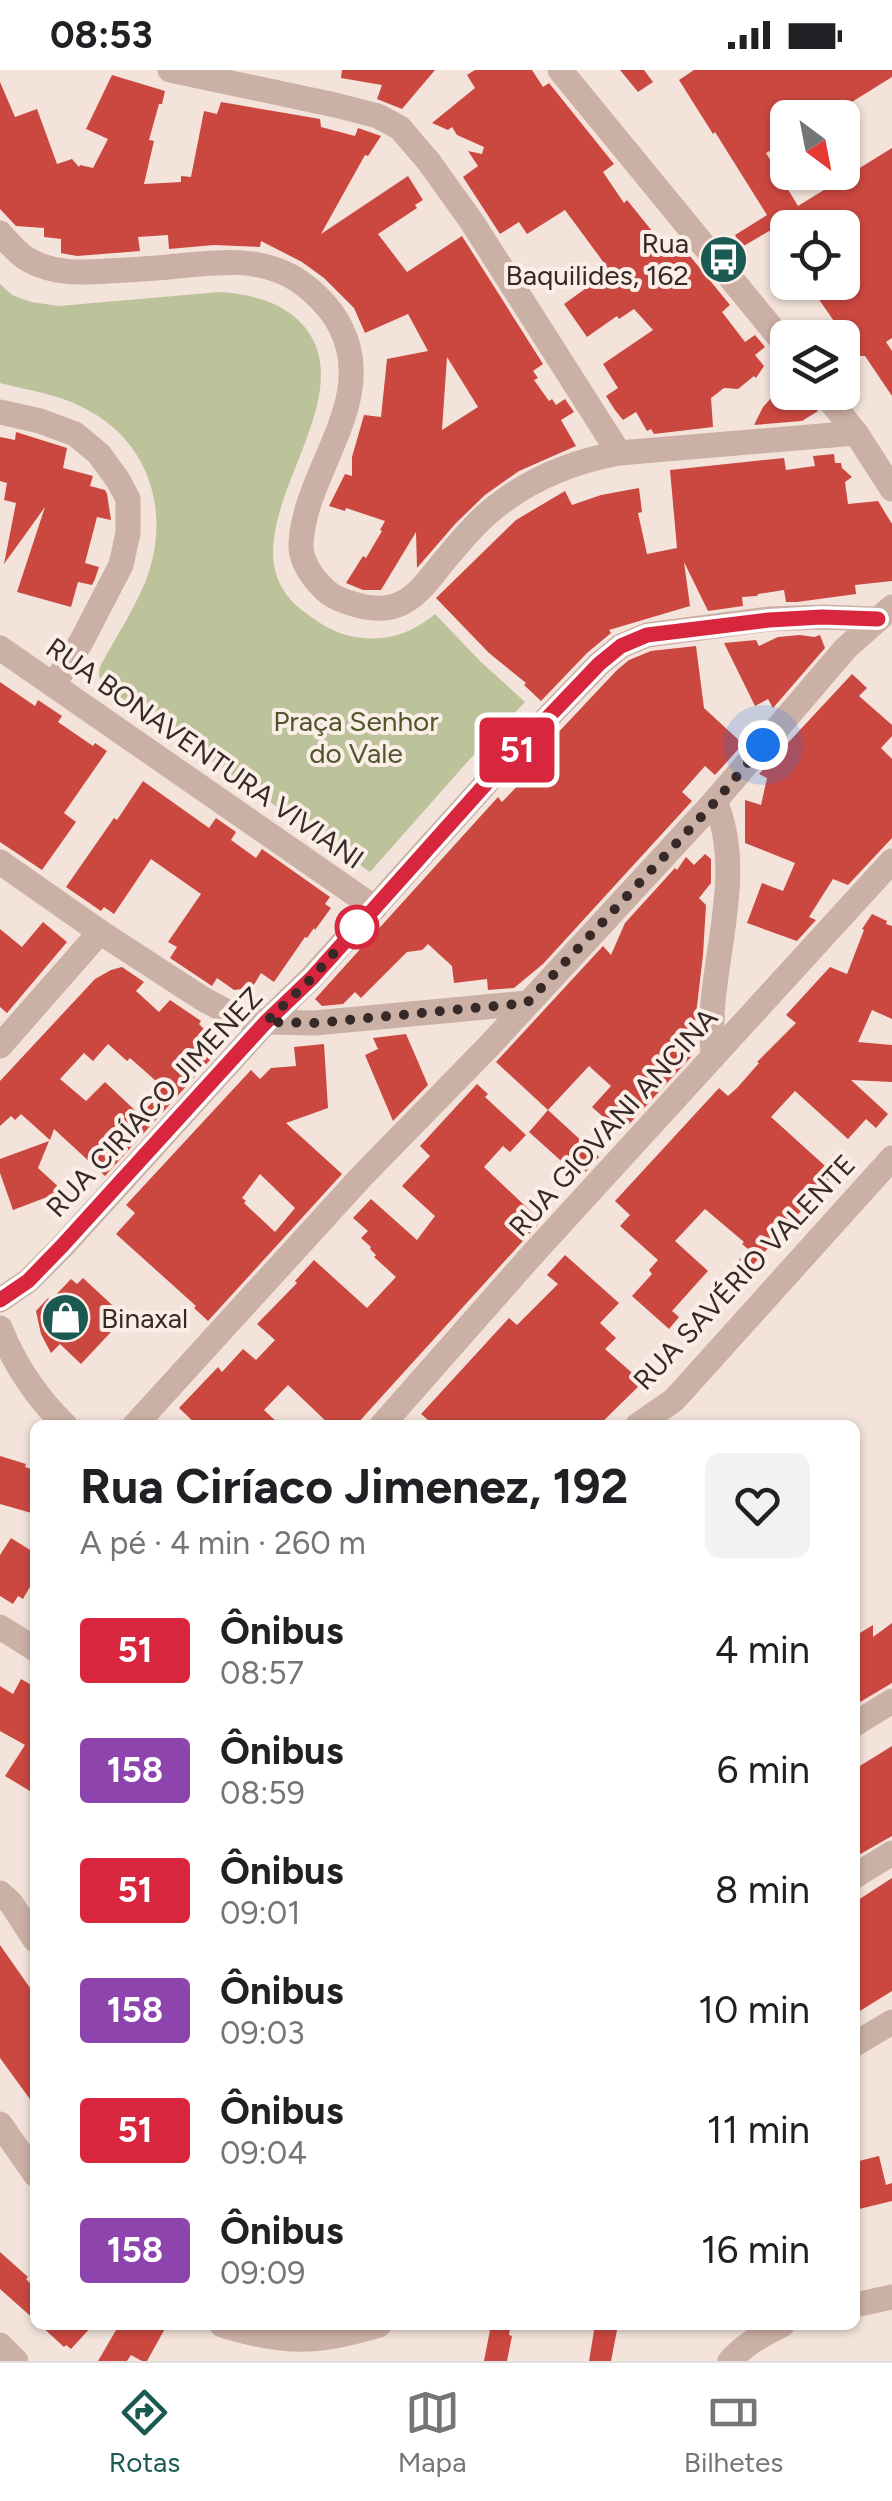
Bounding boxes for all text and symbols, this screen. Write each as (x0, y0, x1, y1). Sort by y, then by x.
text: 08:53 (50, 12, 153, 58)
north arrow (770, 100, 860, 190)
map controls (770, 100, 860, 410)
button: locate (770, 210, 860, 300)
place label: Rua Baquilides, 162 (506, 226, 689, 292)
bus stop icon: Rua Baquilides, 162 (698, 233, 750, 285)
button: layers (770, 320, 860, 410)
street label: RUA BONAVENTURA VIVIANI (40, 630, 370, 876)
park label: Praça Senhor do Vale (273, 704, 439, 770)
line badge: 51 (472, 718, 562, 782)
your location (738, 720, 788, 770)
text: 51 (499, 729, 535, 771)
unlabelled marker (336, 906, 378, 948)
street label: RUA CIRÍACO JIMENEZ (39, 980, 269, 1224)
street label: RUA GIOVANI ANCINA (502, 1001, 724, 1243)
street label: RUA SAVÉRIO VALENTE (626, 1147, 862, 1397)
shop icon: Binaxal (40, 1292, 92, 1344)
place label: Binaxal (101, 1301, 188, 1335)
button: heart (705, 1453, 810, 1558)
text: Rua Ciríaco Jimenez, 192 (80, 1457, 628, 1515)
text: A pé · 4 min · 260 m (80, 1524, 366, 1562)
text: Ônibus (220, 1608, 343, 1654)
text: 4 min (715, 1627, 810, 1673)
text: 51 (117, 1629, 153, 1671)
text: 08:57 (220, 1654, 304, 1692)
text: Ônibus (220, 1728, 343, 1774)
text: 6 min (717, 1747, 810, 1793)
text: 158 (107, 1749, 163, 1791)
text: 08:59 (220, 1774, 305, 1812)
text: Ônibus (220, 1848, 343, 1894)
text: 8 min (715, 1867, 810, 1913)
text: 51 (117, 1869, 153, 1911)
text: 09:01 (220, 1894, 300, 1932)
text: Ônibus (220, 1968, 343, 2014)
text: 10 min (698, 1987, 810, 2033)
text: 158 (107, 1989, 163, 2031)
text: 09:03 (220, 2014, 305, 2052)
text: Ônibus (220, 2088, 343, 2134)
text: 11 min (707, 2107, 810, 2153)
text: 51 (117, 2109, 153, 2151)
text: 09:04 (220, 2134, 307, 2172)
text: Ônibus (220, 2208, 343, 2254)
text: 16 min (701, 2227, 810, 2273)
text: 158 (107, 2229, 163, 2271)
text: 09:09 (220, 2254, 305, 2292)
tab: Rotas (109, 2385, 180, 2479)
tab: Mapa (398, 2385, 466, 2479)
tab: Bilhetes (684, 2385, 783, 2479)

